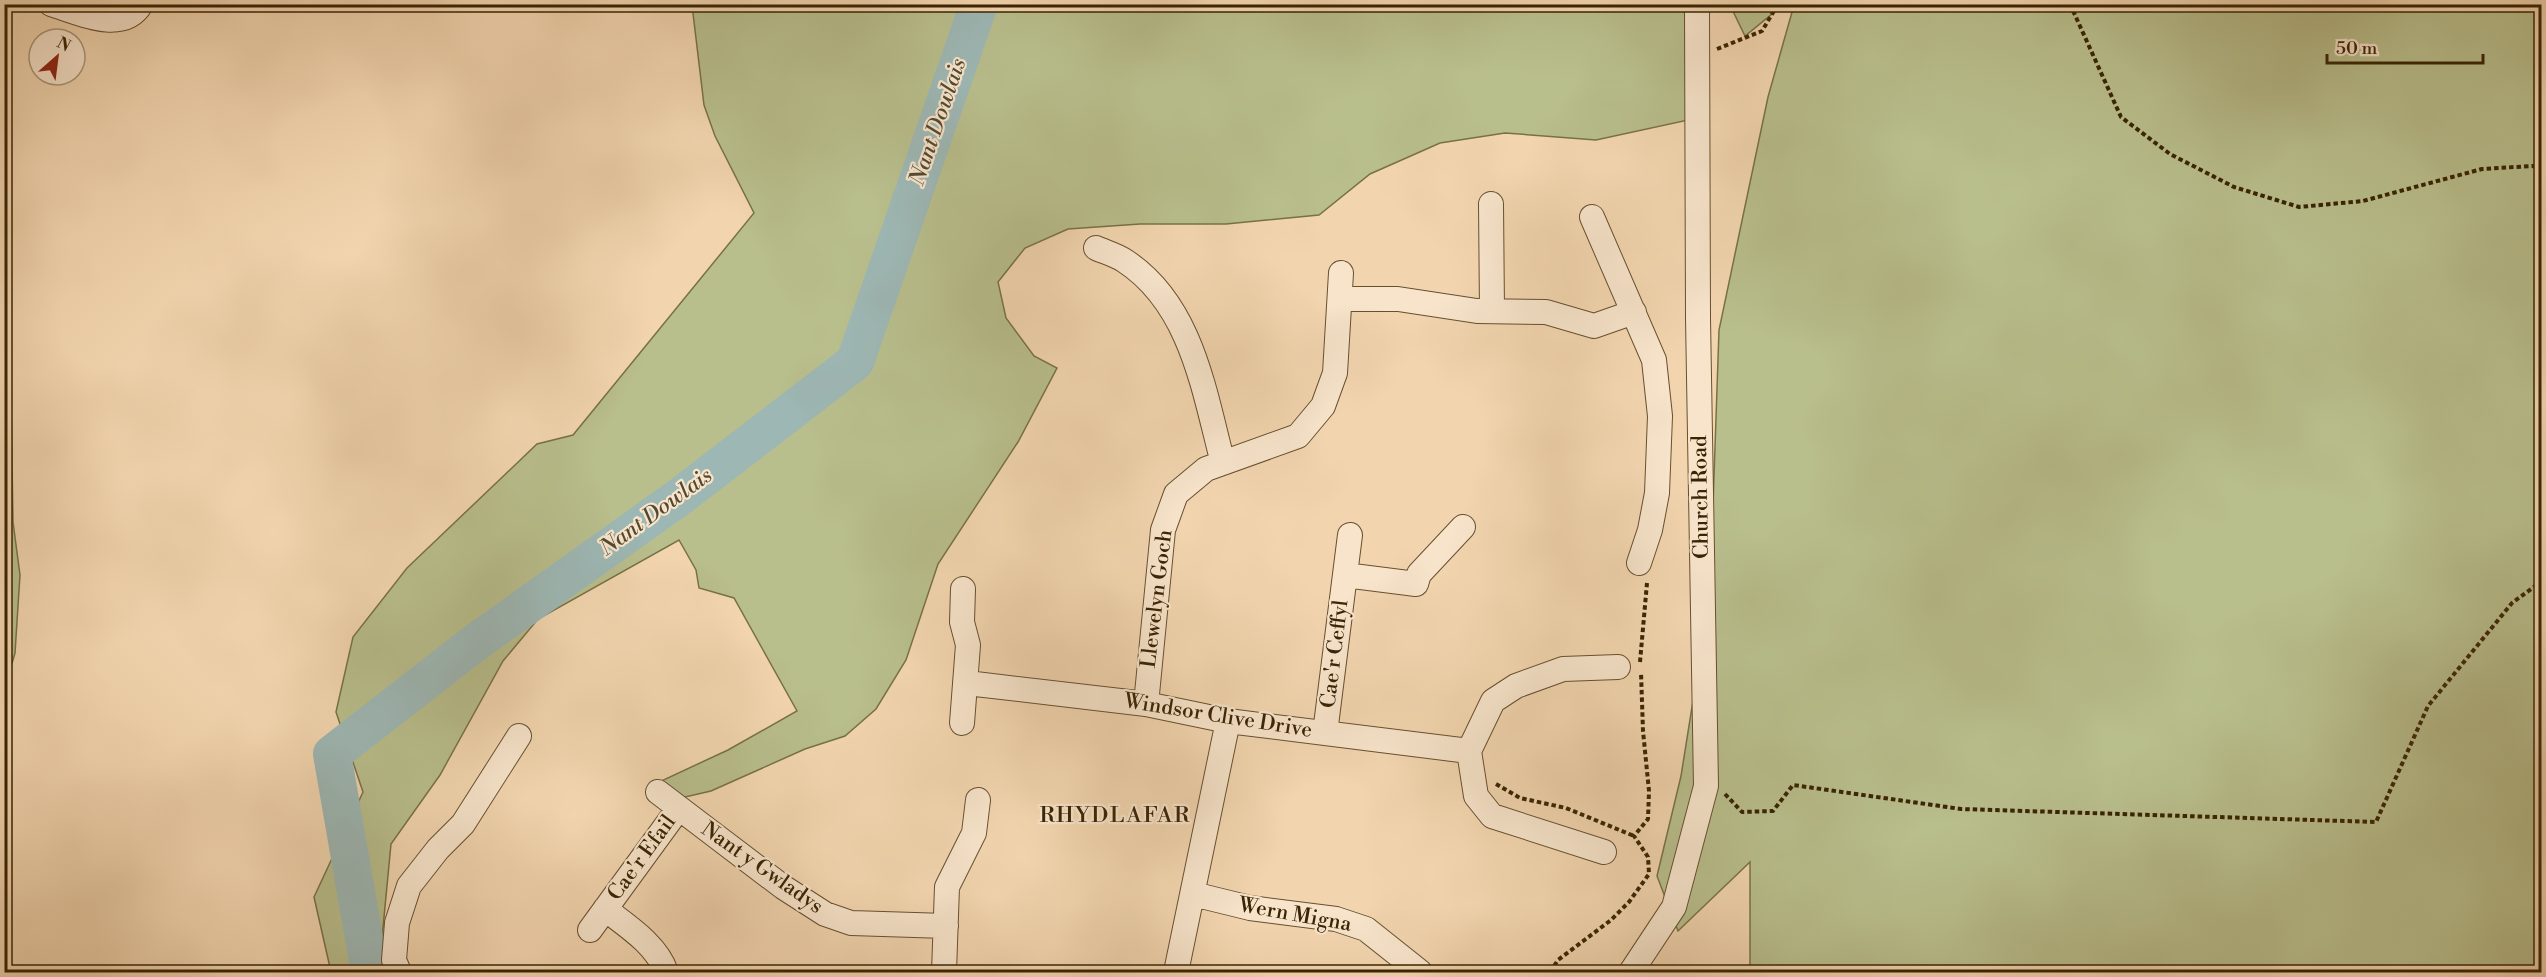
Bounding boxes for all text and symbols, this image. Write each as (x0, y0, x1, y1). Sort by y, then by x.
north arrow (27, 27, 87, 87)
scale bar (2327, 27, 2483, 65)
text: N (53, 33, 74, 57)
text: 50 m (2336, 37, 2378, 60)
water label: Nant Dowlais (903, 55, 972, 190)
street label: Church Road (1687, 435, 1715, 559)
water label: Nant Dowlais (594, 462, 717, 562)
street label: Llewelyn Goch (1136, 528, 1178, 670)
street label: Cae'r Ceffyl (1315, 598, 1355, 710)
street label: Windsor Clive Drive (1121, 688, 1314, 744)
district label: RHYDLAFAR (1039, 802, 1191, 829)
street label: Cae'r Efail (602, 810, 682, 906)
street label: Nant y Gwladys (696, 816, 828, 920)
street label: Wern Migna (1236, 892, 1354, 938)

